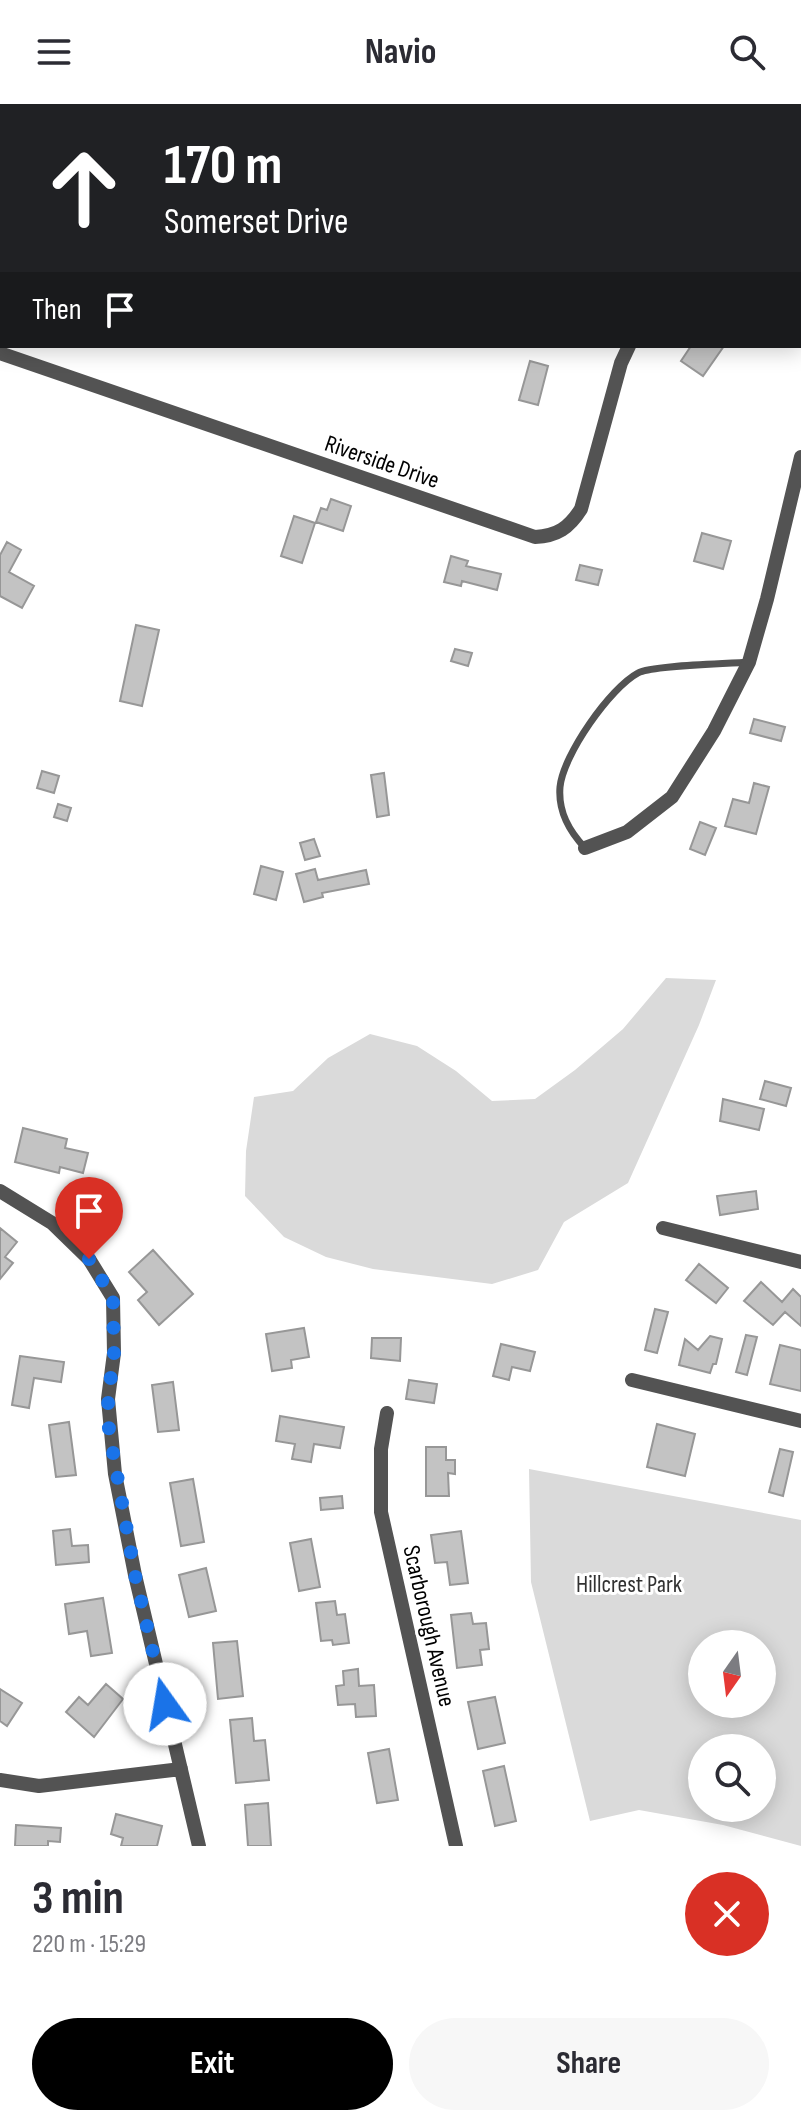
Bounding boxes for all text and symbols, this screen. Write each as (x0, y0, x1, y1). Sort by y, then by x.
icon: menu (32, 30, 76, 74)
icon: search (725, 30, 769, 74)
text: Navio (365, 31, 436, 74)
text: 170 m (164, 133, 282, 200)
icon: ahead (32, 136, 136, 240)
text: Somerset Drive (164, 201, 349, 244)
icon: arrive (98, 288, 142, 332)
text: Then (32, 292, 82, 328)
street label: Riverside Drive (321, 429, 443, 495)
pin (55, 1177, 123, 1259)
icon: arrive (67, 1189, 111, 1233)
street label: Scarborough Avenue (396, 1543, 462, 1709)
park label: Hillcrest Park (576, 1570, 682, 1599)
north arrow (688, 1630, 776, 1718)
map controls (688, 1630, 776, 1822)
position arrow (123, 1662, 207, 1746)
button: search (688, 1734, 776, 1822)
text: 3 min (32, 1870, 124, 1927)
button: close (685, 1872, 769, 1956)
text: 220 m · 15:29 (32, 1929, 146, 1960)
button: Exit (32, 2018, 393, 2110)
button: Share (409, 2018, 769, 2110)

